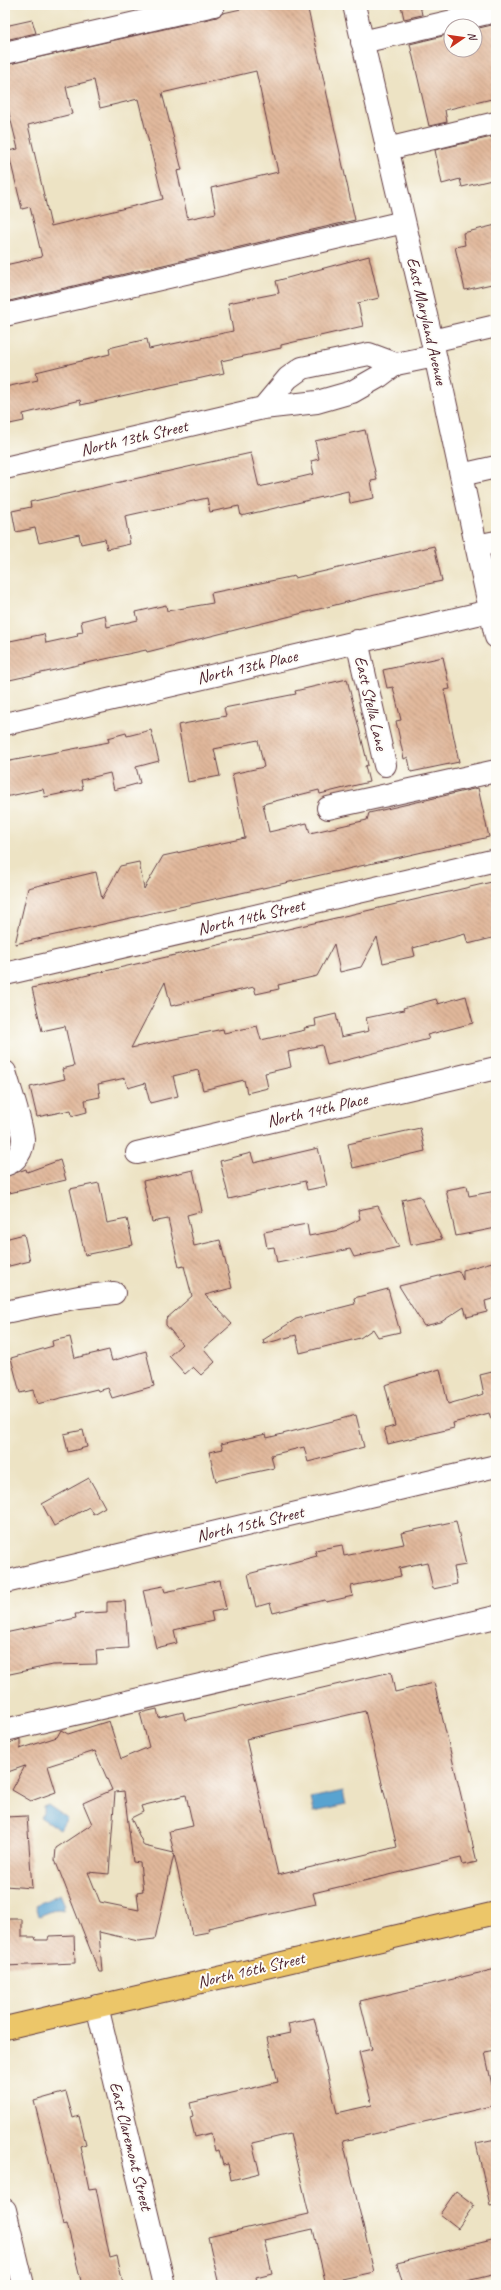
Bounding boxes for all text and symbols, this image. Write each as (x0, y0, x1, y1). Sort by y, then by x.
north arrow (443, 18, 483, 58)
text: N (465, 31, 481, 43)
street label: East Maryland Avenue (402, 255, 452, 388)
street label: North 13th Street (78, 415, 192, 461)
street label: North 13th Place (195, 645, 301, 689)
street label: East Stella Lane (350, 654, 392, 754)
street label: North 14th Street (195, 894, 309, 940)
street label: North 14th Place (265, 1088, 371, 1132)
street label: North 15th Street (194, 1501, 308, 1547)
street label: North 16th Street (195, 1947, 309, 1993)
street label: East Claremont Street (105, 2080, 158, 2215)

